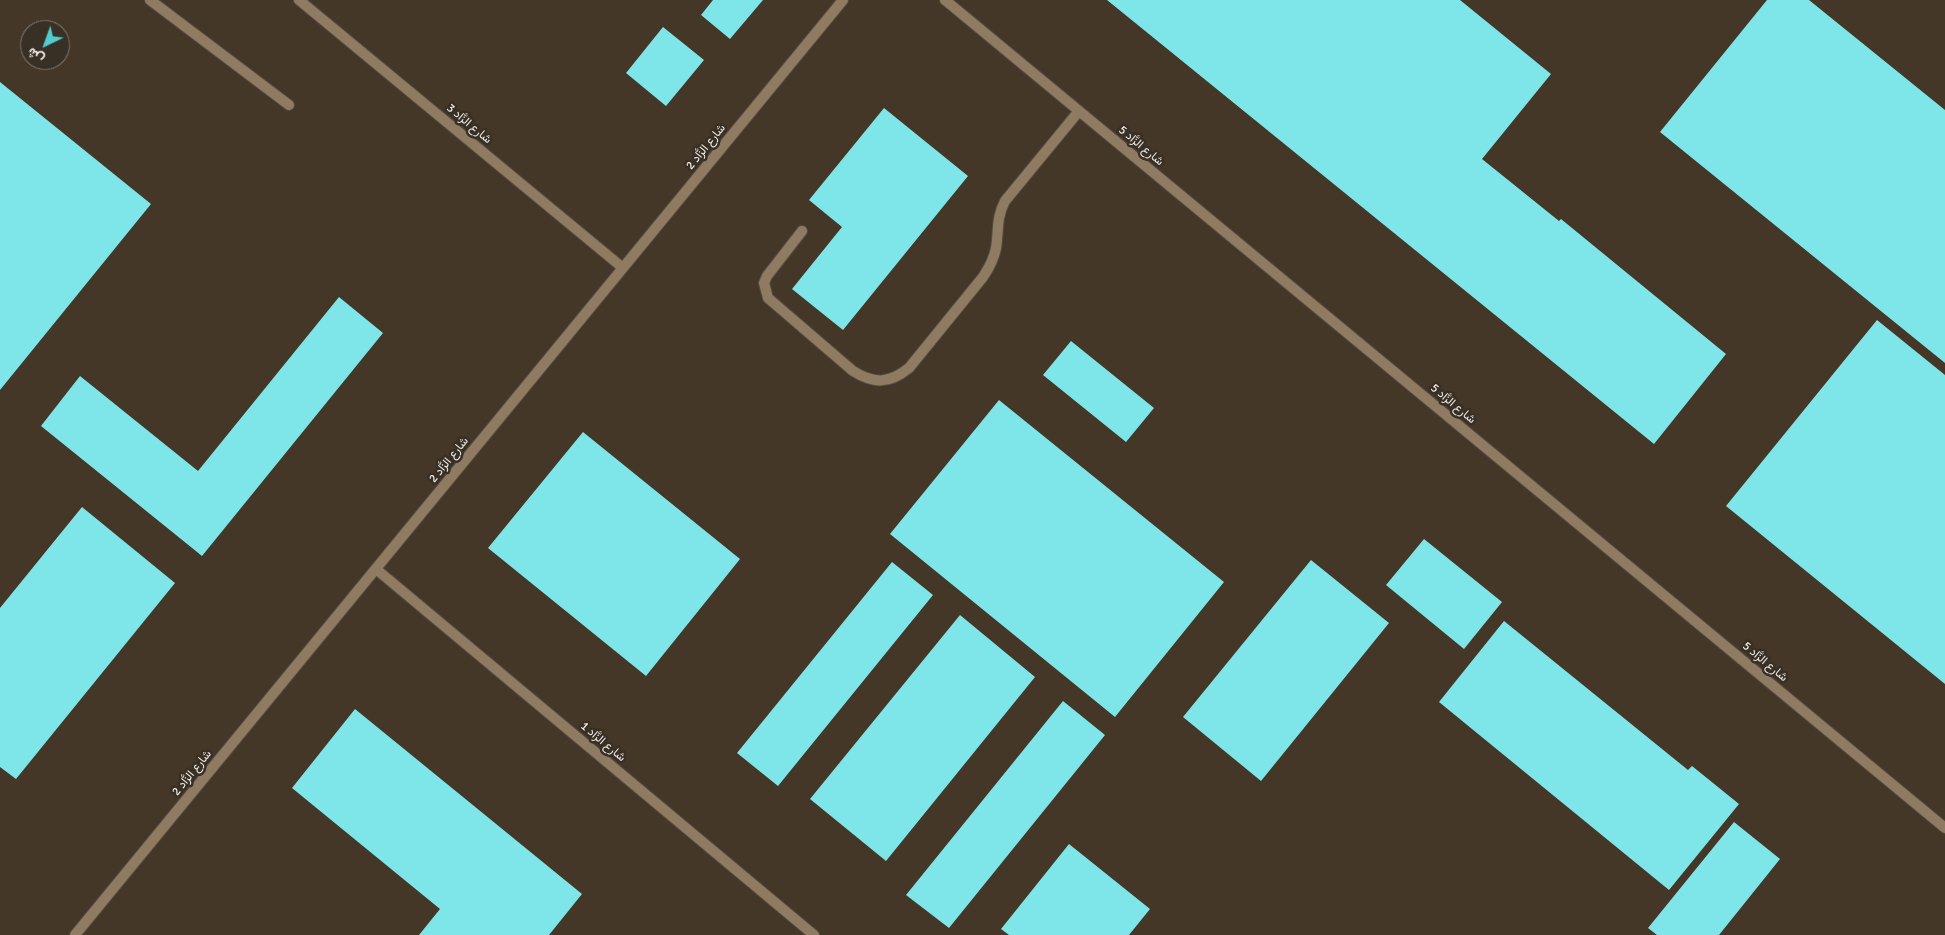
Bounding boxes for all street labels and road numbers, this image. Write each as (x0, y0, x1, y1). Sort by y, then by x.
street label: شارع الزَّاد 3 (444, 101, 494, 147)
street label: شارع الزَّاد 2 (683, 121, 729, 173)
street label: شارع الزَّاد 5 (1116, 123, 1166, 169)
street label: شارع الزَّاد 5 (1428, 381, 1478, 427)
street label: شارع الزَّاد 2 (426, 434, 472, 486)
street label: شارع الزَّاد 5 (1740, 639, 1790, 685)
street label: شارع الزَّاد 1 (578, 719, 628, 765)
street label: شارع الزَّاد 2 (169, 747, 215, 799)

